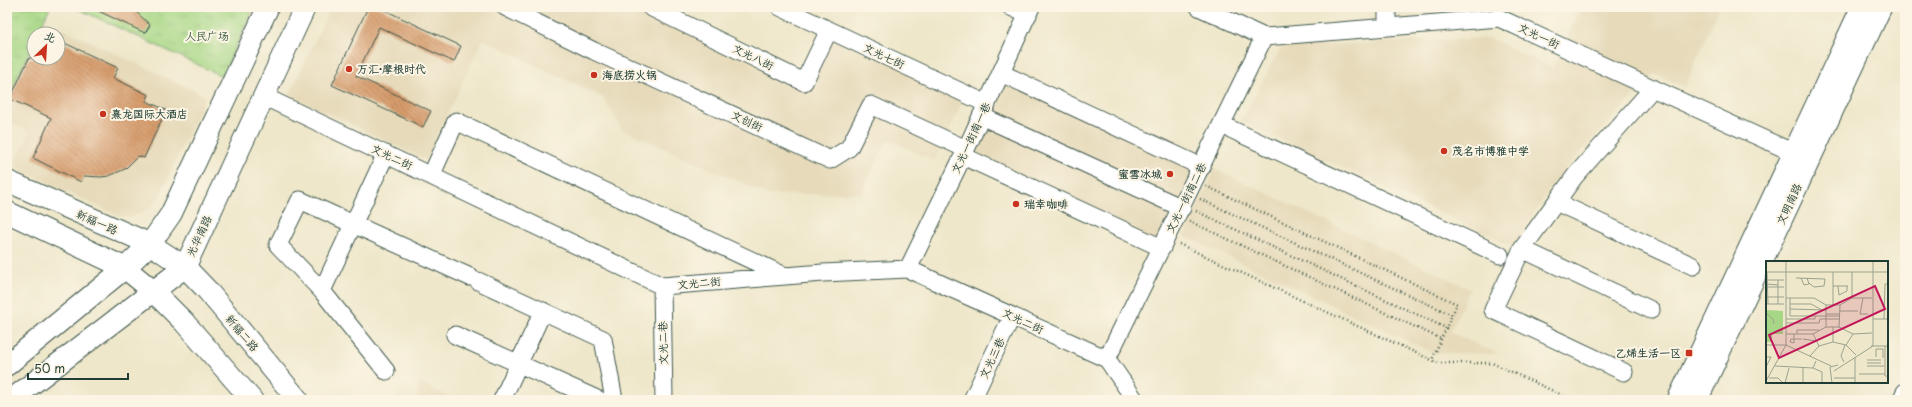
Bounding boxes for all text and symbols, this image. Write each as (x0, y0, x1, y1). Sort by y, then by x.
street label: 文光一街 (1516, 19, 1564, 53)
north arrow (26, 26, 66, 66)
text: 北 (42, 26, 59, 47)
park label: 人民广场 (185, 27, 229, 44)
street label: 文光八街 (730, 39, 778, 74)
street label: 文光七街 (861, 39, 909, 73)
place label: 万汇·摩根时代 (357, 60, 426, 77)
marker: 万汇·摩根时代 (344, 64, 354, 74)
place label: 海底捞火锅 (602, 66, 657, 83)
marker: 海底捞火锅 (589, 70, 599, 80)
street label: 文光一街南一巷 (947, 99, 995, 176)
place label: 熹龙国际大酒店 (111, 105, 188, 122)
street label: 文创街 (729, 106, 767, 136)
marker: 熹龙国际大酒店 (98, 109, 108, 119)
street label: 文光二街 (369, 140, 417, 174)
place label: 茂名市博雅中学 (1452, 142, 1529, 159)
marker: 茂名市博雅中学 (1439, 146, 1449, 156)
street label: 文光一街南二巷 (1161, 159, 1210, 236)
place label: 蜜雪冰城 (1118, 165, 1162, 182)
marker: 蜜雪冰城 (1165, 169, 1175, 179)
street label: 文明南路 (1772, 180, 1806, 227)
place label: 瑞幸咖啡 (1024, 195, 1068, 212)
marker: 瑞幸咖啡 (1011, 199, 1021, 209)
street label: 新福一路 (74, 205, 121, 238)
street label: 光华南路 (182, 212, 216, 259)
inset map (1766, 261, 1888, 383)
street label: 文光二街 (676, 272, 723, 293)
street label: 文光二街 (1000, 304, 1048, 338)
street label: 新福二路 (222, 310, 263, 355)
street label: 文光二巷 (654, 321, 671, 365)
street label: 文光三巷 (975, 334, 1009, 381)
place label: 乙烯生活一区 (1615, 344, 1681, 361)
marker: 乙烯生活一区 (1684, 348, 1694, 358)
scale bar (28, 355, 128, 381)
text: 50 m (34, 359, 65, 377)

